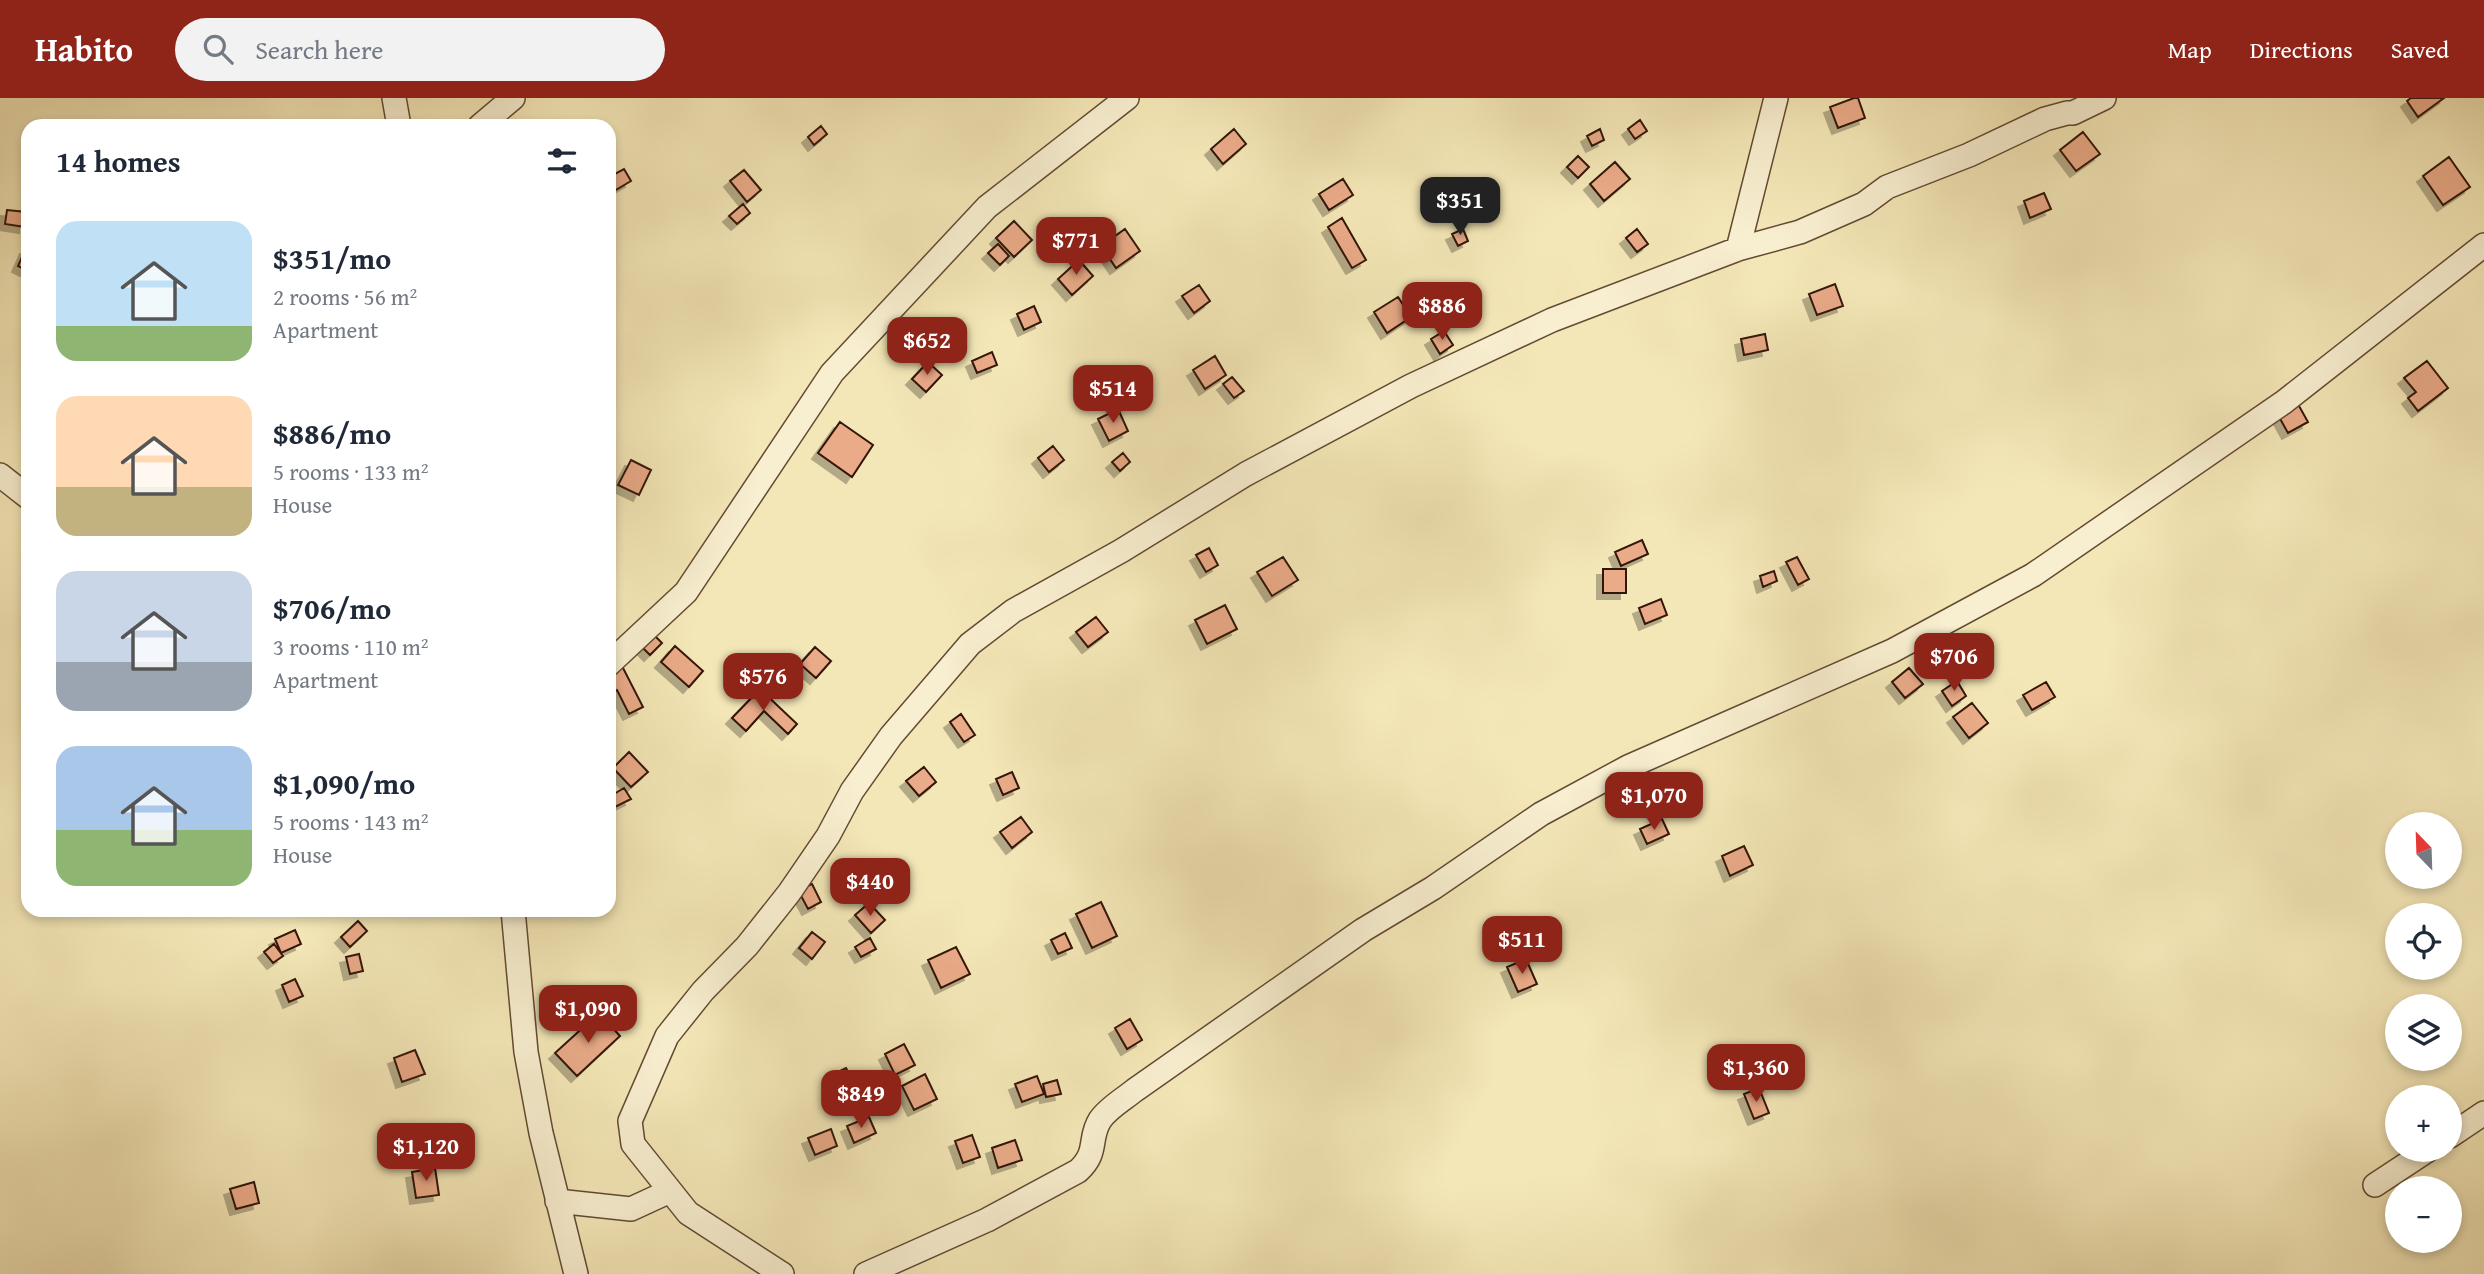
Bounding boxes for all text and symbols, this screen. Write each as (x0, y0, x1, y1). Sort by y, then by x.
search box (175, 18, 665, 81)
text: Habito (35, 25, 133, 73)
icon: search (199, 30, 237, 68)
text: Search here (255, 30, 383, 69)
text: Map (2168, 32, 2212, 67)
text: Directions (2250, 32, 2353, 67)
text: Saved (2391, 32, 2449, 67)
text: 14 homes (56, 139, 181, 183)
icon: filters (543, 142, 581, 180)
pin: $351 (1419, 178, 1501, 237)
text: $351 (1436, 183, 1484, 216)
pin: $771 (1035, 218, 1117, 277)
text: $771 (1052, 223, 1100, 256)
text: $351/mo (273, 236, 391, 280)
icon: home (112, 249, 196, 333)
text: 2 rooms · 56 m² (273, 280, 417, 313)
pin: $886 (1401, 282, 1483, 342)
text: $886 (1418, 288, 1466, 321)
text: Apartment (273, 313, 378, 346)
pin: $652 (886, 317, 968, 377)
text: $652 (903, 323, 951, 356)
pin: $514 (1072, 366, 1154, 425)
text: $514 (1089, 371, 1137, 404)
text: $886/mo (273, 411, 391, 455)
icon: home (112, 424, 196, 508)
text: 5 rooms · 133 m² (273, 455, 428, 488)
text: House (273, 488, 332, 521)
text: $706/mo (273, 586, 391, 630)
icon: home (112, 599, 196, 683)
text: 3 rooms · 110 m² (273, 630, 428, 663)
pin: $706 (1913, 634, 1995, 693)
text: $706 (1930, 639, 1978, 672)
pin: $576 (722, 654, 804, 713)
text: $576 (739, 659, 787, 692)
text: Apartment (273, 663, 378, 696)
text: $1,090/mo (273, 761, 415, 805)
pin: $1,070 (1597, 772, 1711, 832)
icon: home (112, 774, 196, 858)
text: $1,070 (1621, 778, 1687, 811)
text: 5 rooms · 143 m² (273, 805, 428, 838)
north arrow (2385, 812, 2462, 889)
map controls (2385, 812, 2462, 1253)
text: House (273, 838, 332, 871)
pin: $440 (829, 858, 911, 918)
text: $440 (846, 864, 894, 897)
button: locate (2385, 903, 2462, 980)
pin: $511 (1481, 916, 1563, 976)
text: $511 (1498, 922, 1546, 955)
pin: $1,090 (531, 986, 645, 1045)
text: $1,090 (555, 991, 621, 1024)
button: layers (2385, 994, 2462, 1071)
pin: $1,360 (1699, 1044, 1813, 1104)
text: $1,360 (1723, 1050, 1789, 1083)
pin: $849 (820, 1070, 902, 1130)
text: $849 (837, 1076, 885, 1109)
button: + (2385, 1085, 2462, 1162)
pin: $1,120 (369, 1124, 483, 1183)
text: $1,120 (393, 1129, 459, 1162)
button: − (2385, 1176, 2462, 1253)

